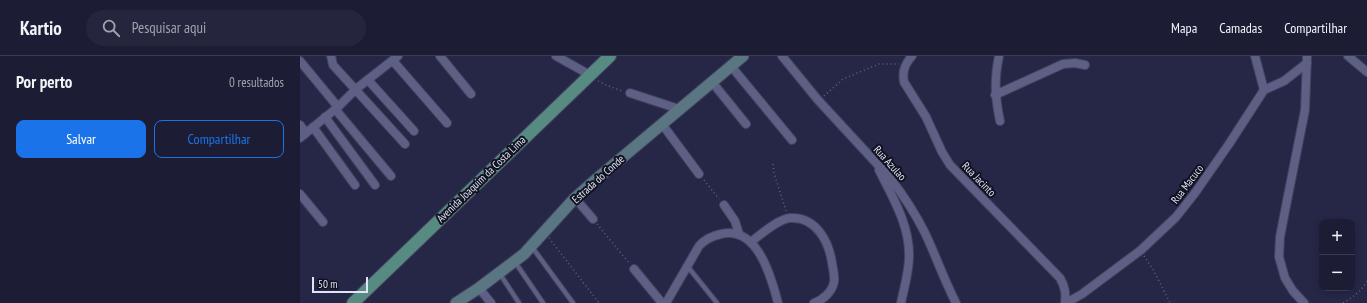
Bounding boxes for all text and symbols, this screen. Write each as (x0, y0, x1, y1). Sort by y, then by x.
search box (86, 10, 366, 46)
text: Kartio (20, 16, 62, 40)
icon: search (100, 17, 122, 39)
text: Pesquisar aqui (132, 18, 206, 37)
text: Mapa (1171, 19, 1197, 37)
text: Camadas (1219, 19, 1262, 37)
text: Compartilhar (1284, 19, 1347, 37)
text: Por perto (16, 71, 72, 93)
text: 0 resultados (229, 74, 284, 91)
button: Salvar (16, 120, 146, 158)
button: Compartilhar (154, 120, 284, 158)
street label: Avenida Joaquim da Costa Lima (433, 133, 529, 225)
street label: Rua Azulao (871, 143, 909, 183)
street label: Estrada do Conde (569, 151, 627, 206)
street label: Rua Jacinto (959, 159, 999, 199)
street label: Rua Macuco (1168, 161, 1206, 206)
map controls (1319, 219, 1355, 291)
button: + (1319, 219, 1355, 255)
button: − (1319, 255, 1355, 291)
scale bar (312, 275, 368, 294)
text: 50 m (318, 277, 337, 291)

